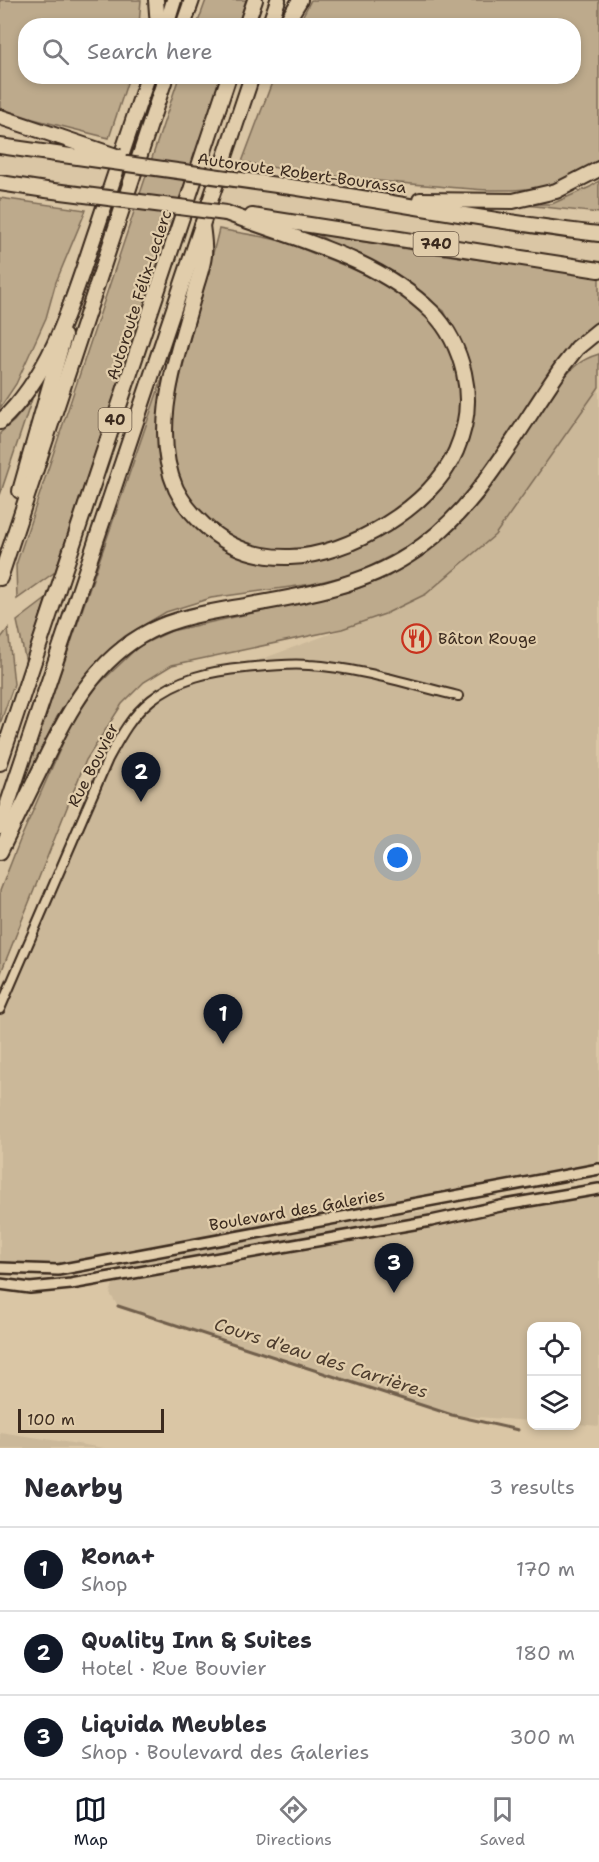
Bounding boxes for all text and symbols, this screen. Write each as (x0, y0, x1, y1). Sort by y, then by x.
search box (18, 18, 581, 84)
icon: search (39, 35, 72, 68)
text: Search here (87, 37, 213, 66)
street label: Autoroute Robert-Bourassa (196, 148, 408, 198)
street label: Autoroute Félix-Leclerc (102, 207, 176, 383)
road number: 740 (414, 232, 458, 256)
road number: 40 (98, 408, 132, 432)
restaurant icon: Bâton Rouge (401, 622, 433, 654)
place label: Bâton Rouge (438, 628, 537, 649)
street label: Rue Bouvier (63, 719, 123, 811)
pin: 2 (122, 752, 160, 802)
your location (383, 843, 412, 872)
pin: 1 (204, 994, 242, 1044)
street label: Boulevard des Galeries (208, 1184, 387, 1236)
pin: 3 (374, 1244, 414, 1293)
water label: Cours d'eau des Carrières (211, 1312, 431, 1404)
map controls (527, 1322, 581, 1430)
button: locate (527, 1322, 581, 1376)
button: layers (527, 1376, 581, 1430)
scale bar (18, 1406, 164, 1434)
text: 100 m (27, 1409, 75, 1430)
text: Nearby (24, 1470, 123, 1505)
text: 3 results (489, 1474, 575, 1500)
text: Rona+ (81, 1542, 156, 1571)
text: 1 (39, 1556, 48, 1582)
text: 170 m (516, 1556, 575, 1582)
text: Shop (81, 1571, 128, 1597)
text: Quality Inn & Suites (81, 1626, 312, 1655)
text: 2 (37, 1640, 51, 1666)
text: 180 m (515, 1640, 575, 1666)
text: Hotel · Rue Bouvier (81, 1655, 267, 1681)
text: Liquida Meubles (81, 1710, 267, 1739)
text: 3 (37, 1724, 51, 1750)
text: 300 m (509, 1724, 575, 1750)
text: Shop · Boulevard des Galeries (81, 1739, 369, 1765)
tab: Map (74, 1793, 108, 1850)
tab: Directions (256, 1793, 332, 1850)
tab: Saved (480, 1793, 525, 1850)

